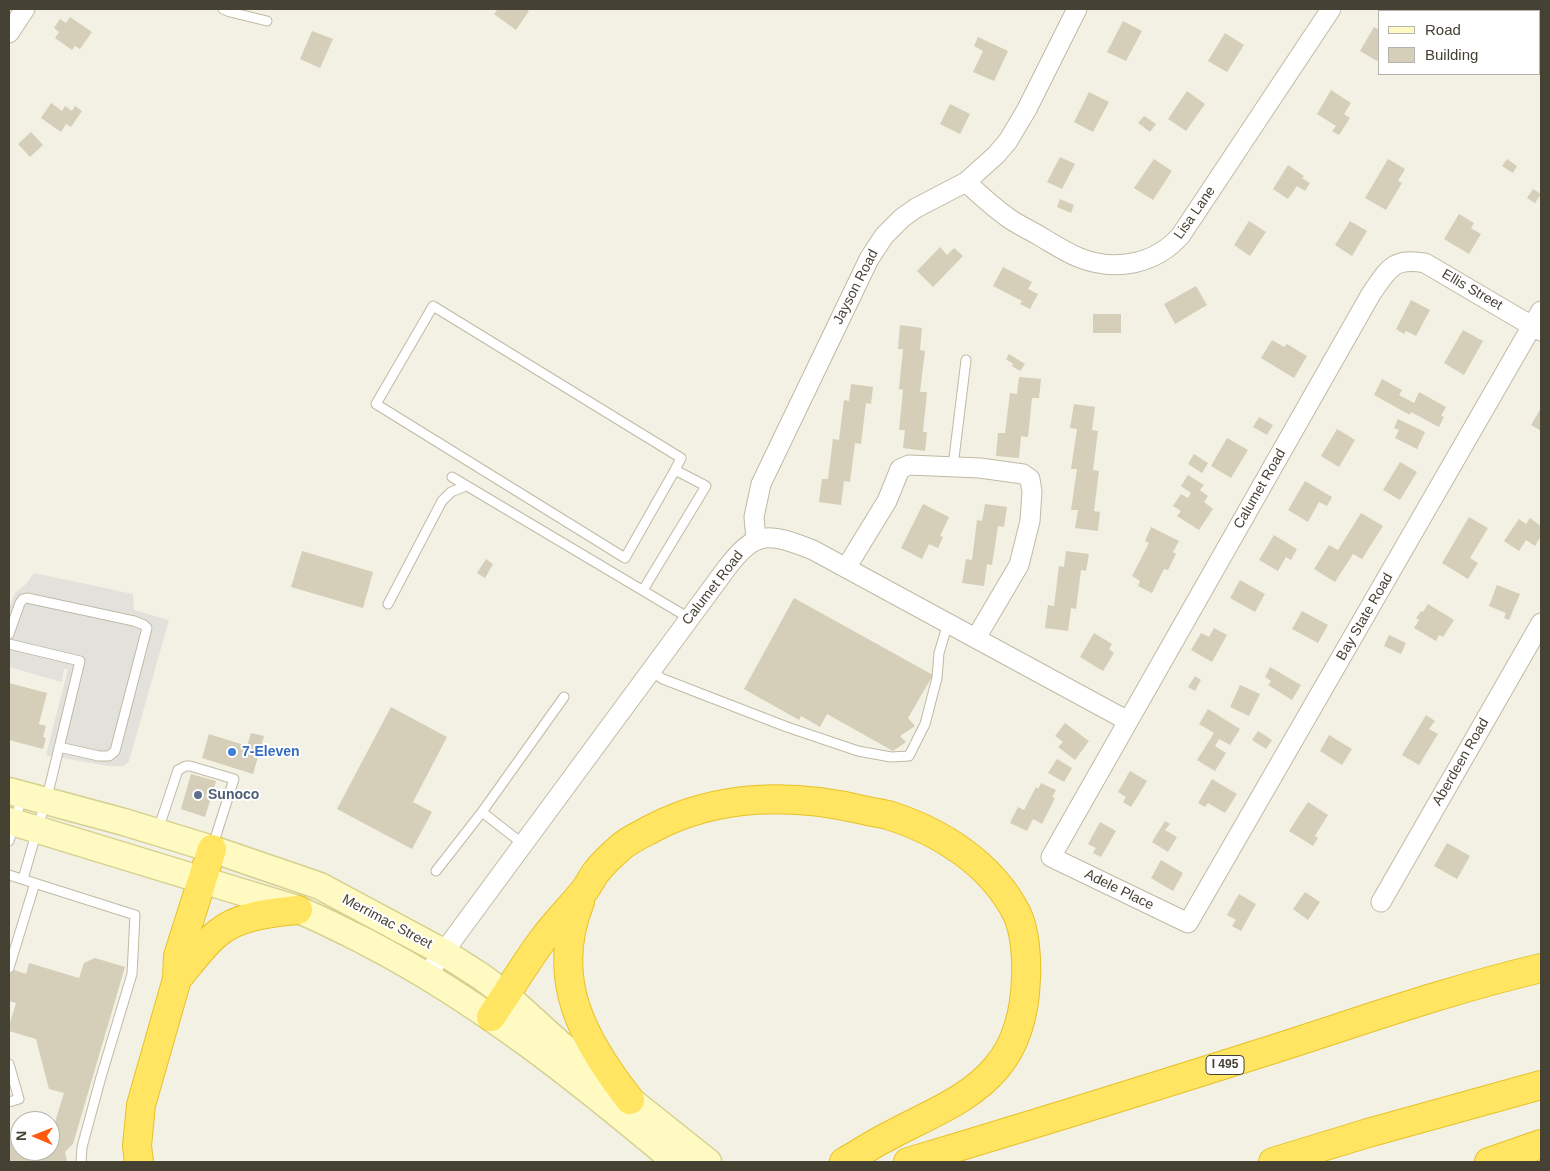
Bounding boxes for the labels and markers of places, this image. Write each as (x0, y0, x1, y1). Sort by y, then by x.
place label: 7-Eleven (242, 744, 300, 760)
marker: 7-Eleven (226, 746, 238, 758)
place label: Sunoco (208, 787, 259, 803)
marker: Sunoco (192, 789, 204, 801)

